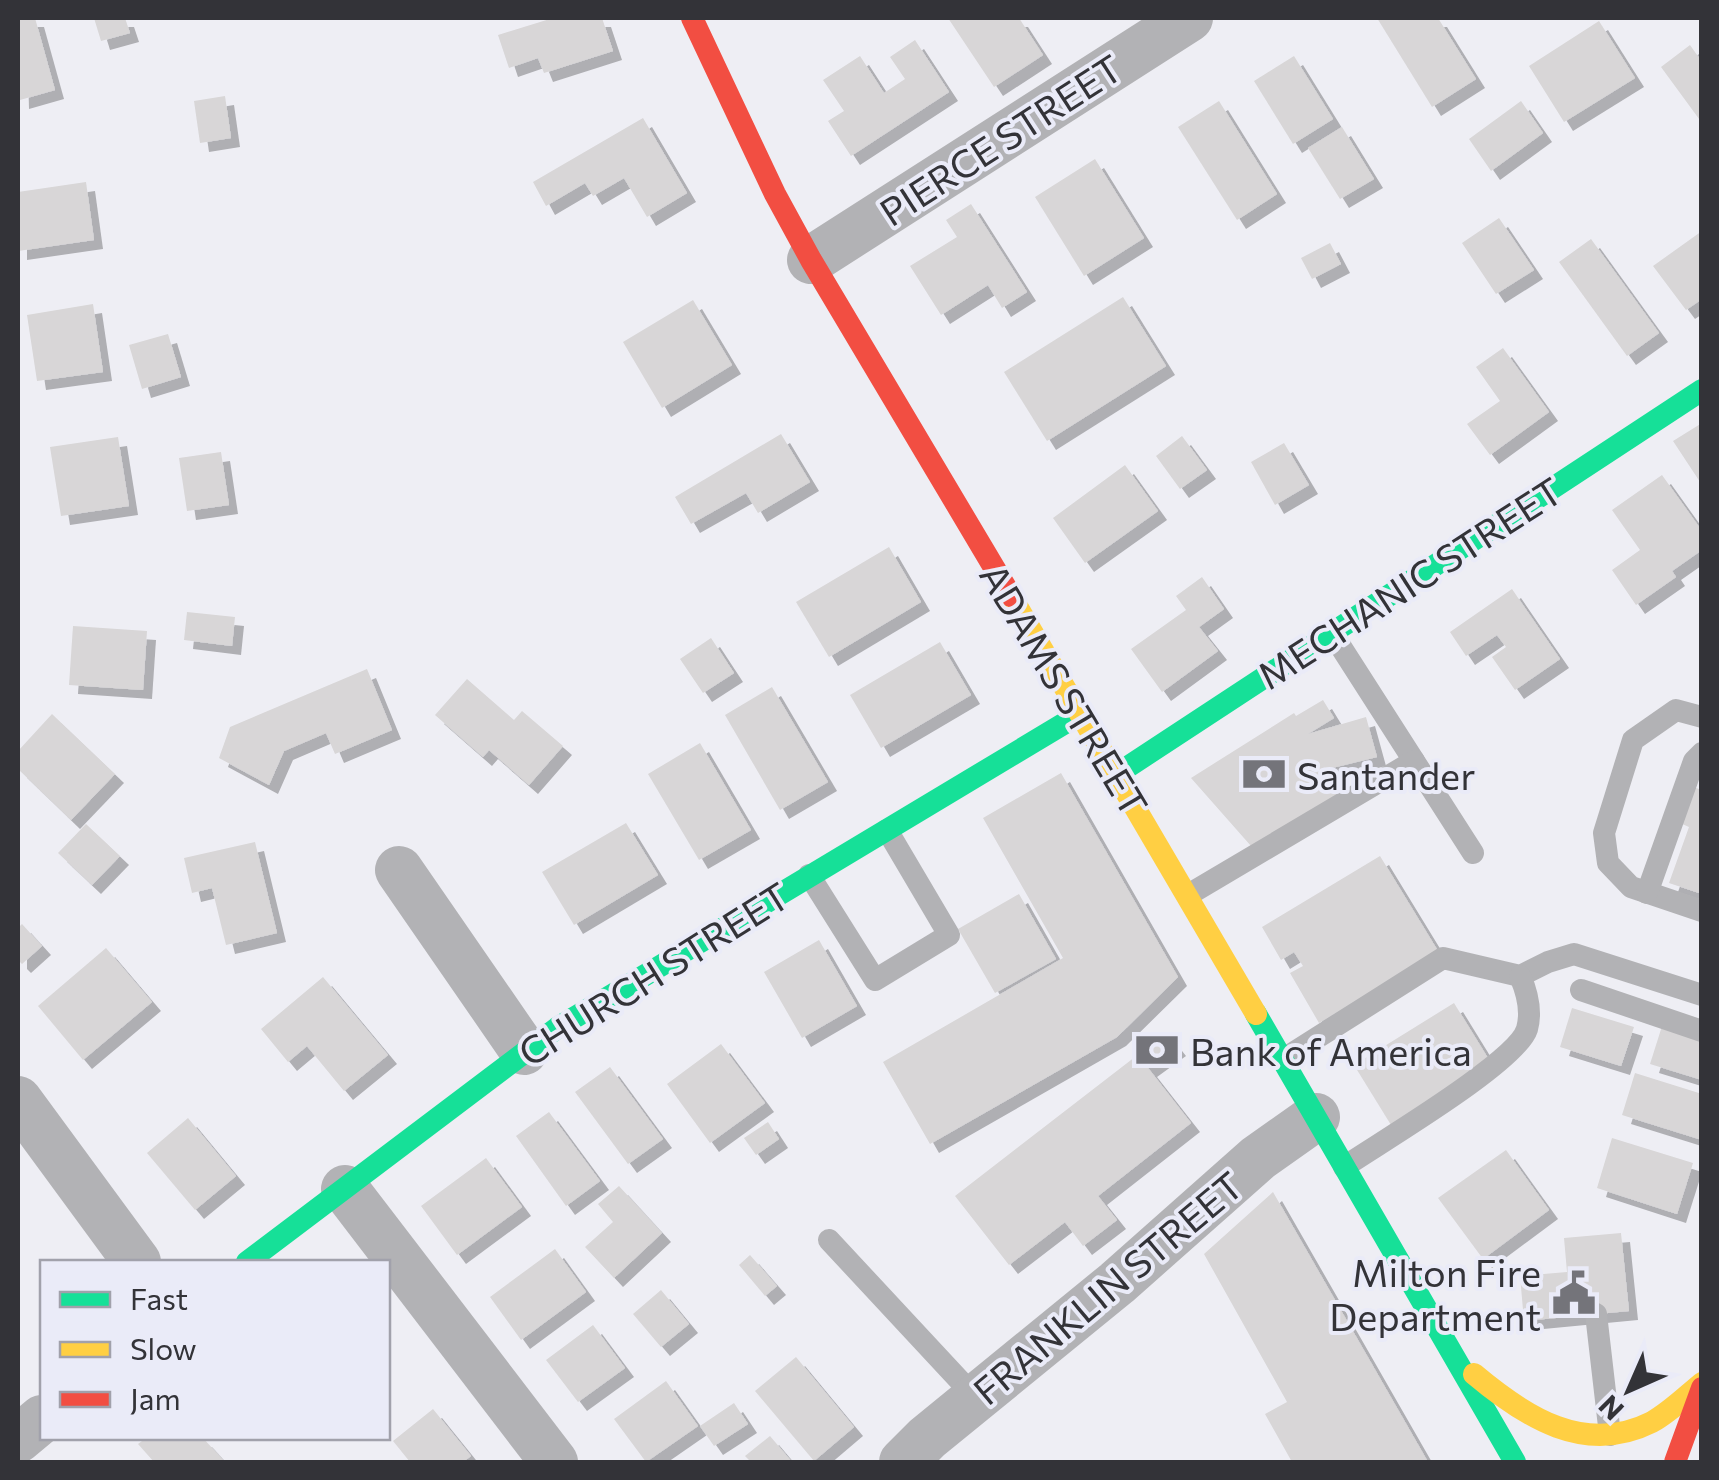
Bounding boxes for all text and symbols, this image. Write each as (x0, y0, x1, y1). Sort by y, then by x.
street label: PIERCE STREET (870, 43, 1130, 235)
street label: MECHANIC STREET (1248, 466, 1570, 698)
street label: ADAMS STREET (971, 554, 1159, 824)
bank icon: Santander (1240, 750, 1288, 798)
place label: Santander (1297, 751, 1475, 798)
street label: CHURCH STREET (509, 871, 797, 1075)
bank icon: Bank of America (1133, 1026, 1181, 1074)
place label: Bank of America (1190, 1027, 1472, 1074)
street label: FRANKLIN STREET (963, 1161, 1251, 1413)
place label: Milton Fire Department (1329, 1248, 1541, 1339)
legend (40, 1260, 390, 1440)
public building icon: Milton Fire Department (1550, 1269, 1598, 1317)
text: Fast (130, 1279, 188, 1316)
text: Slow (130, 1329, 197, 1366)
north arrow (1579, 1340, 1679, 1440)
text: Jam (130, 1379, 181, 1416)
text: N (1591, 1389, 1630, 1428)

